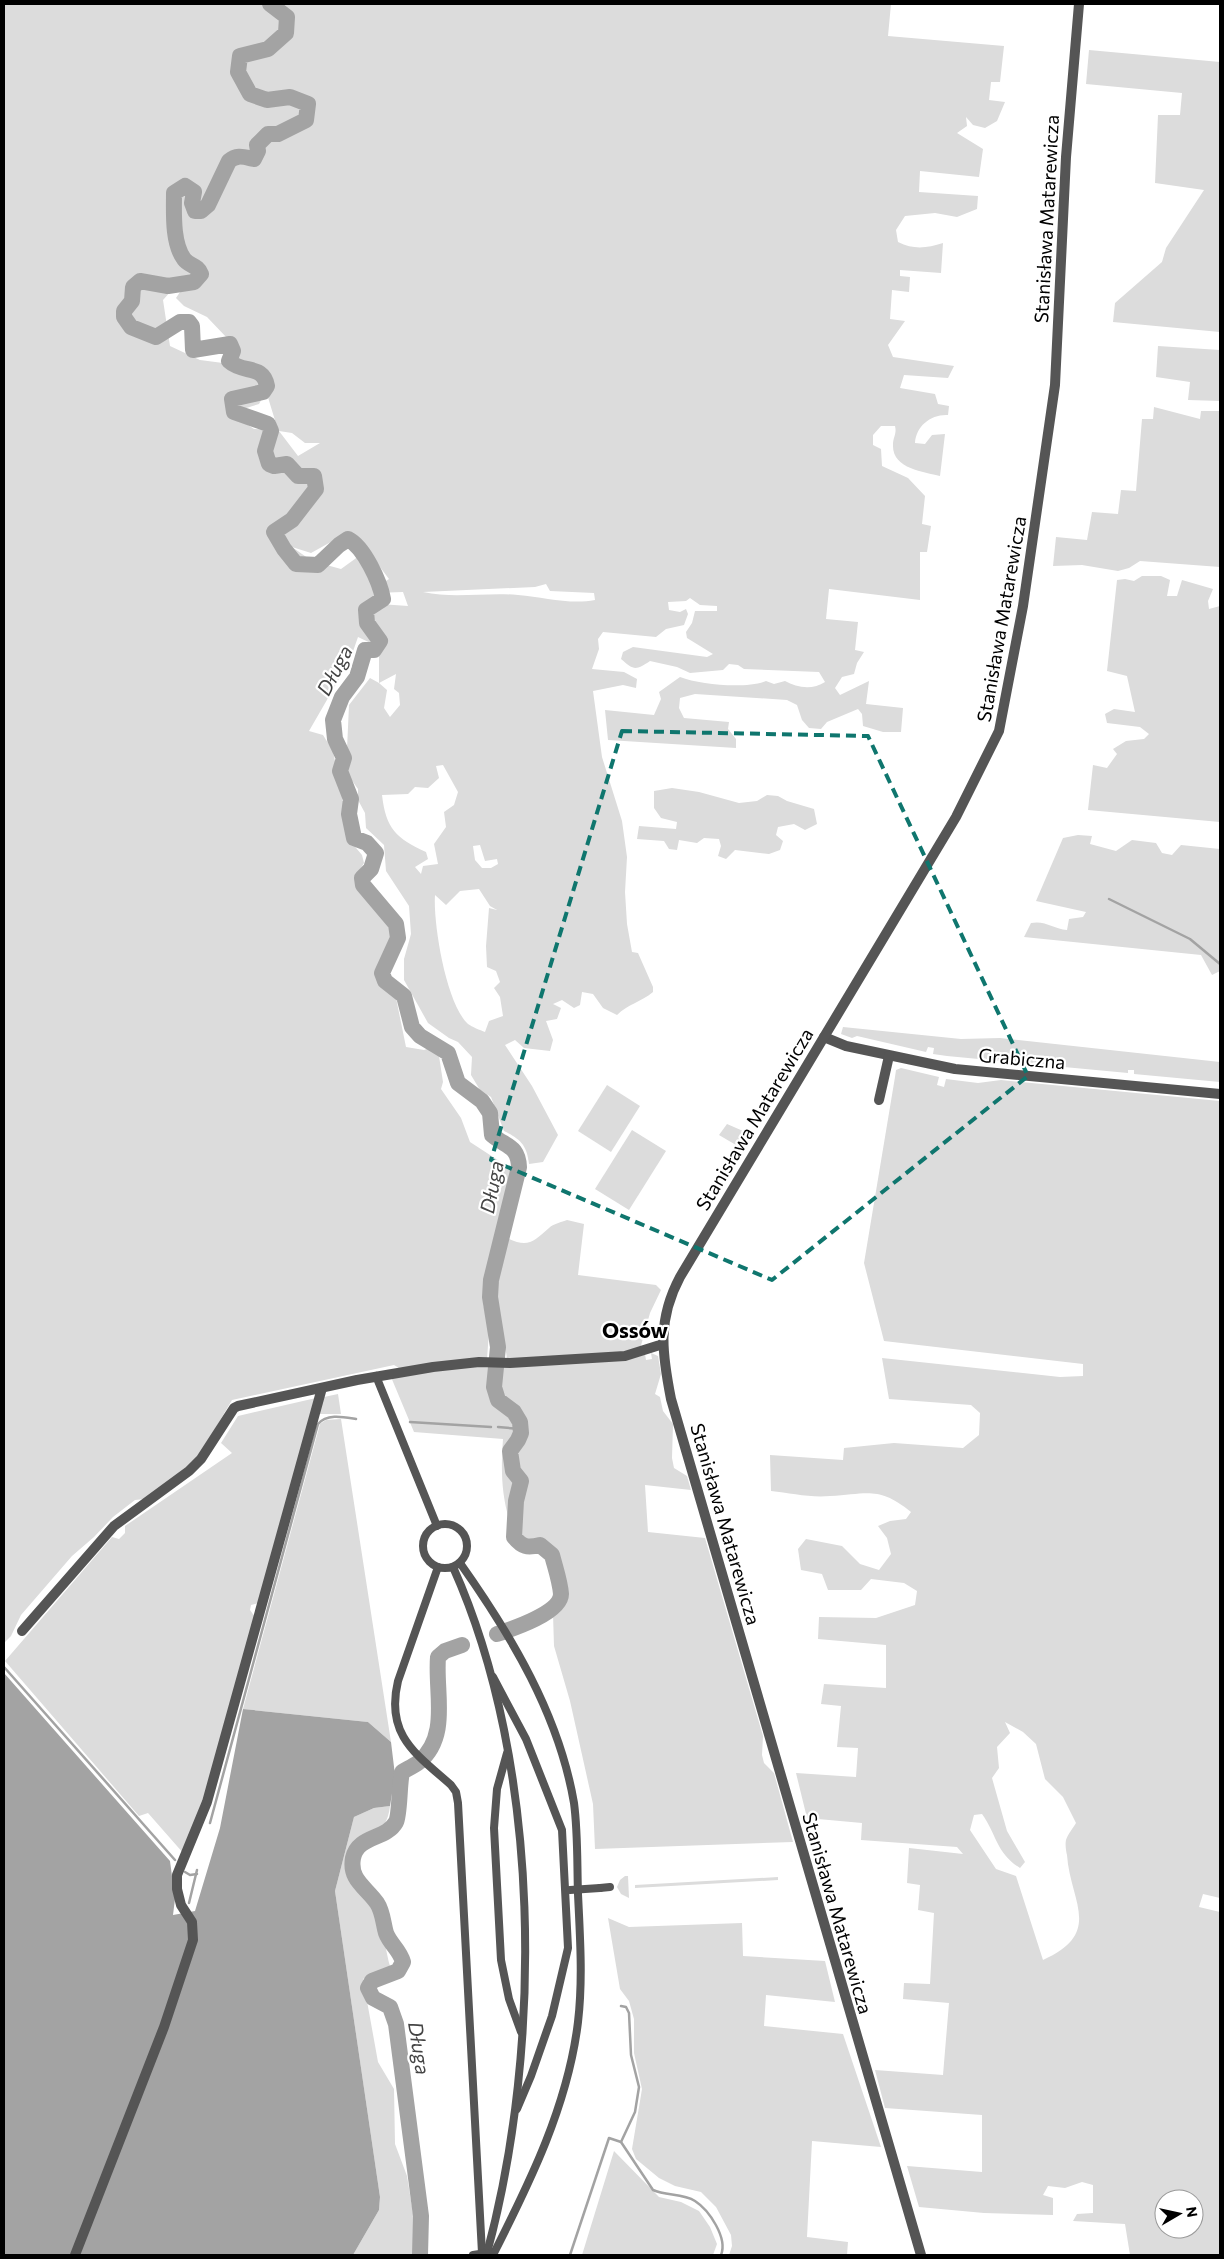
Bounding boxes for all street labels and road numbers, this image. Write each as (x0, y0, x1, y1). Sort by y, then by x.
street label: Stanisława Matarewicza (1029, 114, 1063, 324)
street label: Stanisława Matarewicza (972, 514, 1030, 724)
street label: Stanisława Matarewicza (690, 1024, 818, 1214)
street label: Grabiczna (978, 1043, 1066, 1073)
street label: Stanisława Matarewicza (686, 1421, 766, 1627)
street label: Stanisława Matarewicza (798, 1810, 878, 2016)

